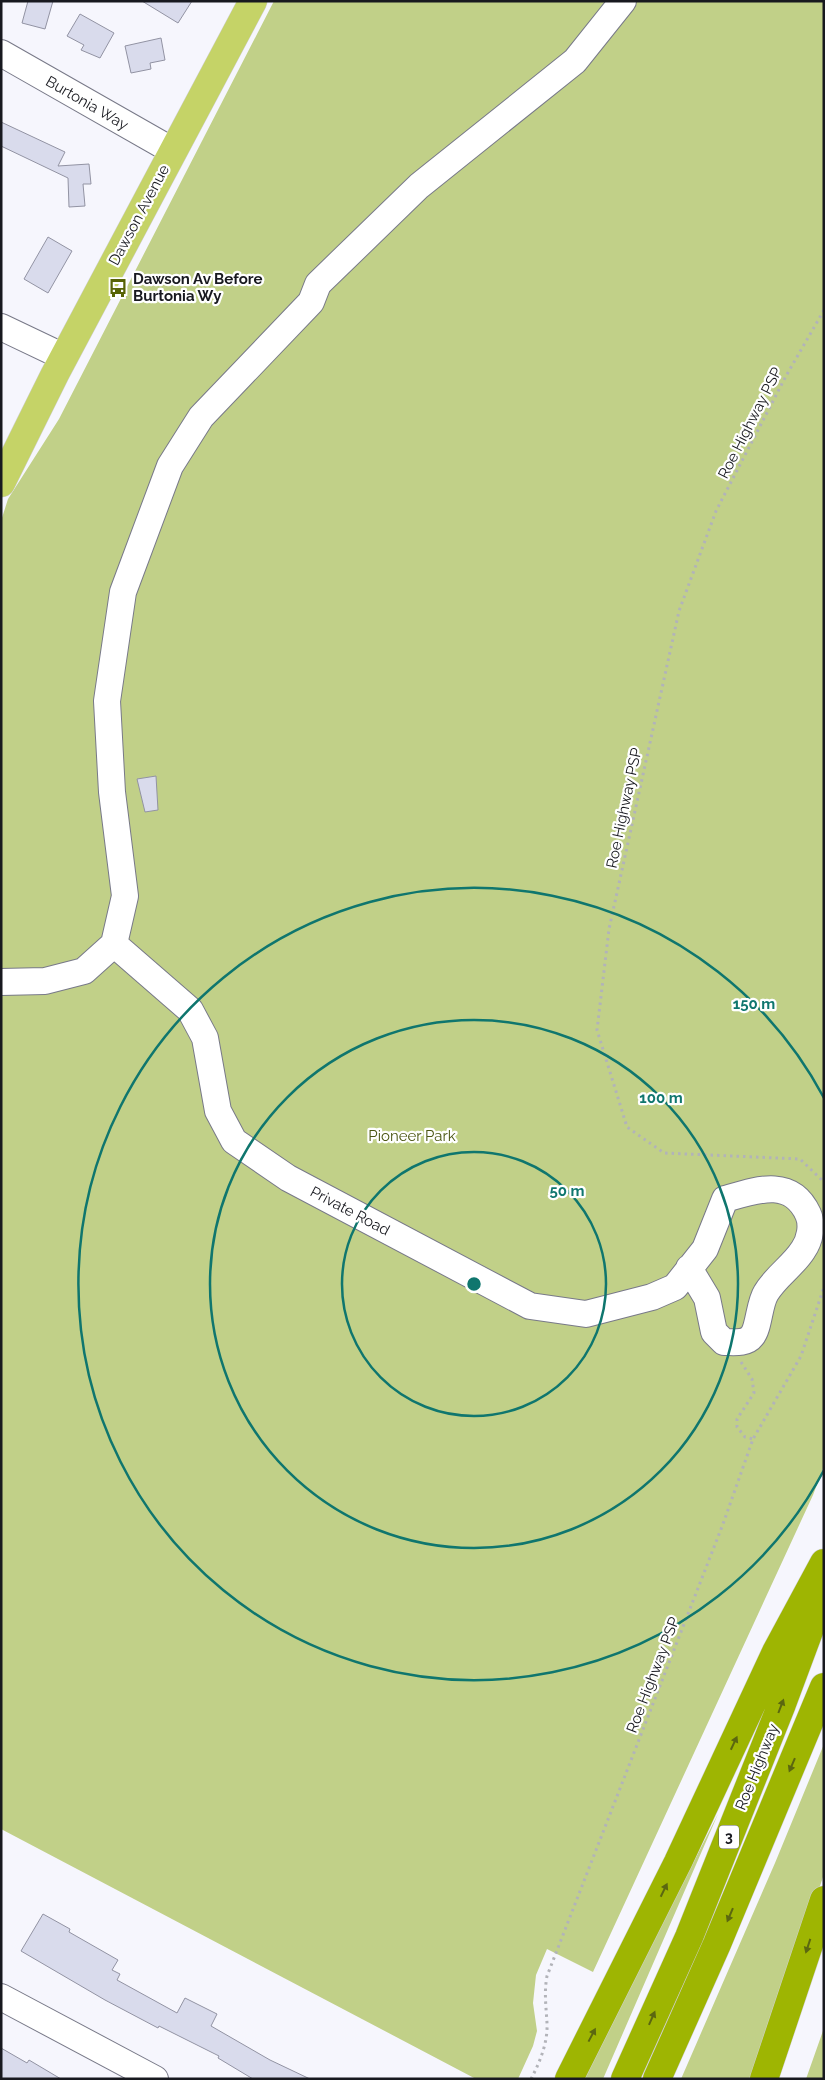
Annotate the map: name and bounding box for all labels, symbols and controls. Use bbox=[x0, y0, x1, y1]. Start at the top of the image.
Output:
street label: Burtonia Way bbox=[42, 72, 132, 134]
street label: Dawson Avenue bbox=[105, 161, 173, 268]
place label: Dawson Av Before Burtonia Wy bbox=[133, 270, 262, 305]
bus stop icon: Dawson Av Before Burtonia Wy bbox=[107, 277, 129, 299]
street label: Roe Highway PSP bbox=[714, 364, 786, 482]
street label: Roe Highway PSP bbox=[602, 746, 646, 870]
text: 150 m bbox=[733, 995, 775, 1013]
text: 100 m bbox=[639, 1089, 683, 1107]
park label: Pioneer Park bbox=[368, 1127, 456, 1145]
text: 50 m bbox=[549, 1182, 585, 1200]
street label: Private Road bbox=[307, 1183, 393, 1239]
centre of rings bbox=[465, 1275, 483, 1293]
street label: Roe Highway PSP bbox=[623, 1615, 683, 1735]
one-way arrow bbox=[777, 1698, 785, 1713]
street label: Roe Highway bbox=[732, 1721, 782, 1813]
one-way arrow bbox=[730, 1736, 738, 1750]
one-way arrow bbox=[788, 1758, 796, 1772]
road number: 3 bbox=[719, 1825, 739, 1848]
one-way arrow bbox=[660, 1883, 668, 1897]
one-way arrow bbox=[725, 1907, 733, 1922]
one-way arrow bbox=[804, 1939, 812, 1954]
one-way arrow bbox=[649, 2011, 657, 2025]
one-way arrow bbox=[588, 2028, 596, 2043]

